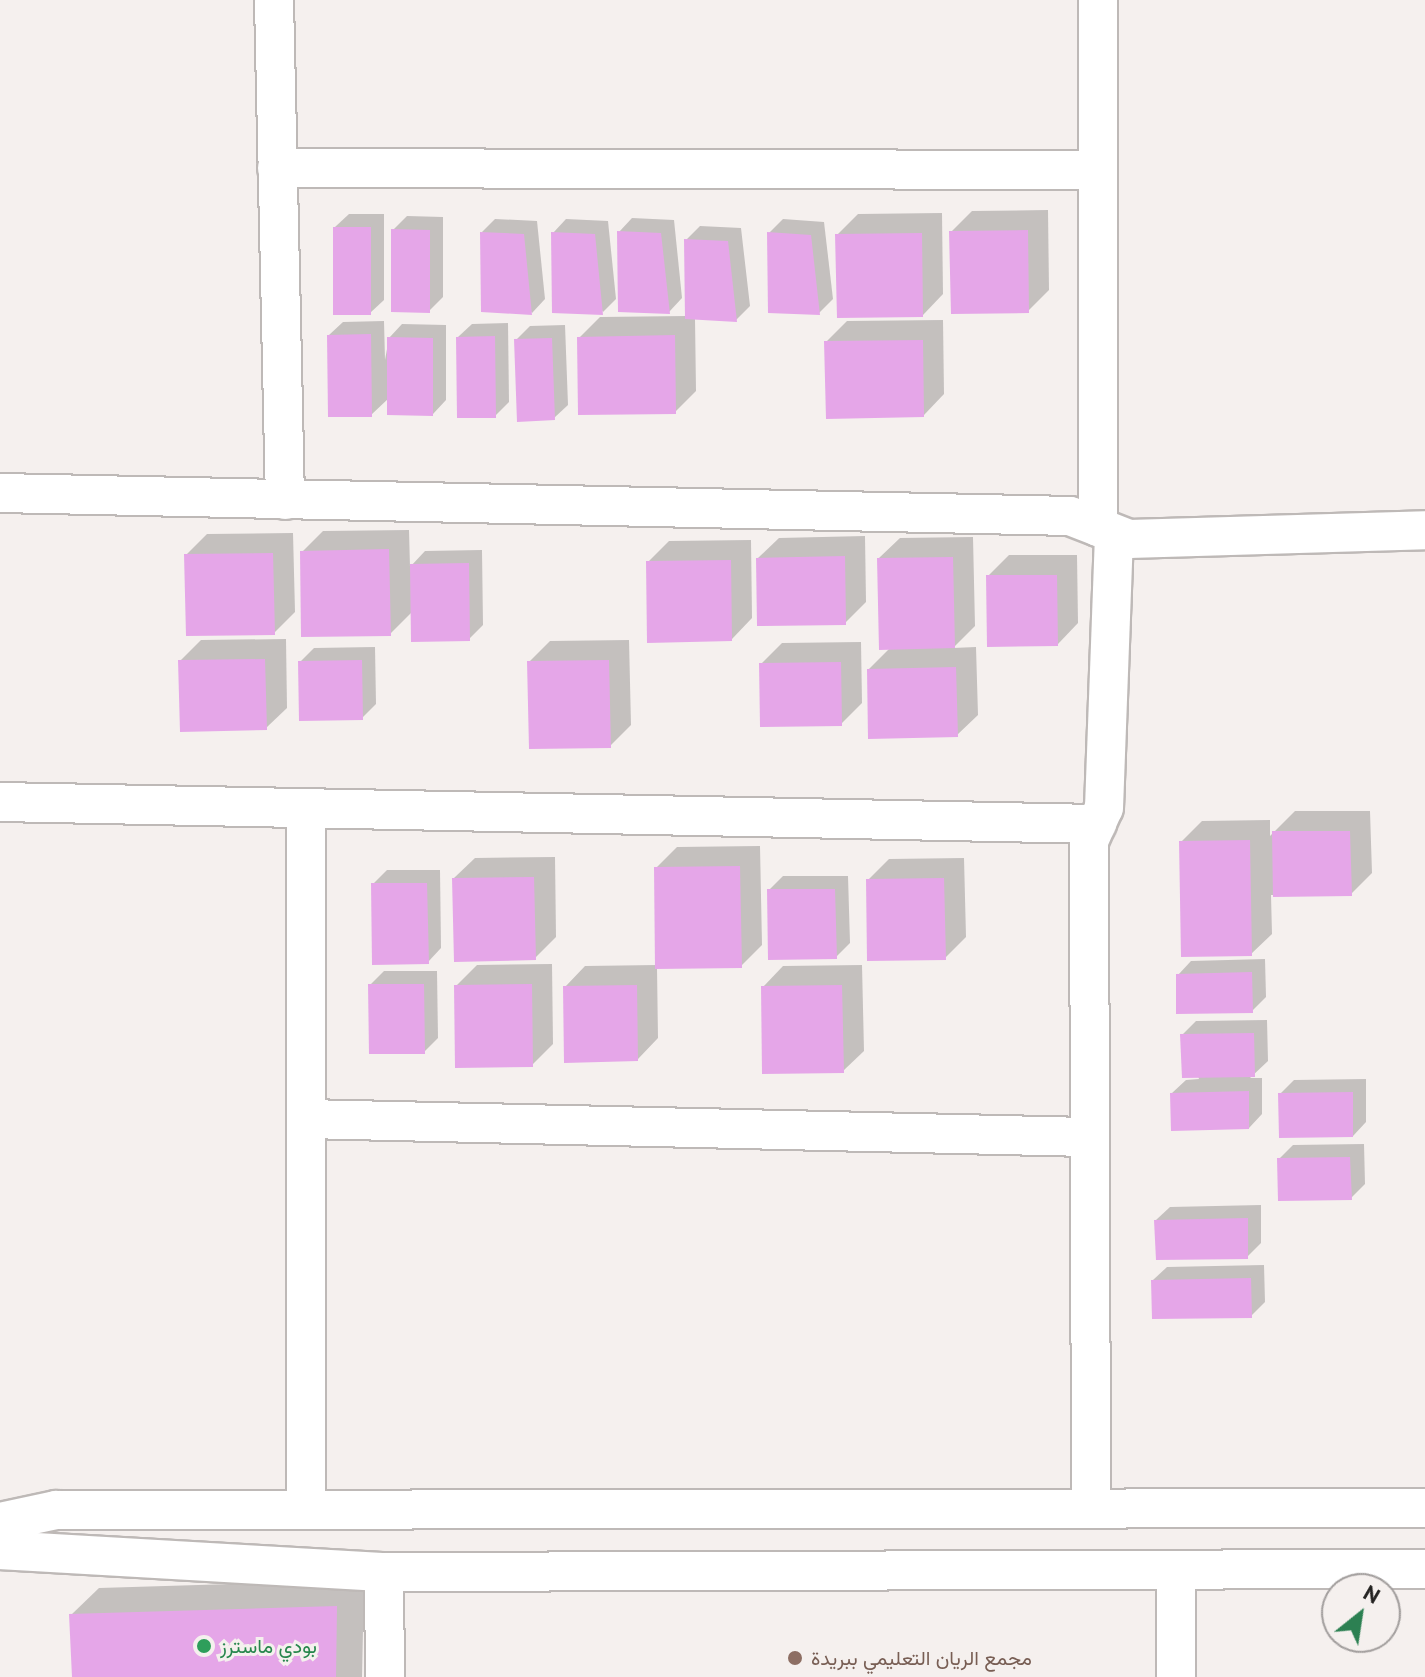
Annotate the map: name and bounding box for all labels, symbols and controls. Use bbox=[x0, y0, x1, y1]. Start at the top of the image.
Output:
north arrow bbox=[1321, 1573, 1401, 1653]
text: N bbox=[1359, 1578, 1385, 1610]
place label: بودي ماسترز bbox=[220, 1634, 317, 1658]
marker: بودي ماسترز bbox=[195, 1637, 213, 1655]
place label: مجمع الريان التعليمي ببريدة bbox=[811, 1646, 1032, 1670]
marker: مجمع الريان التعليمي ببريدة bbox=[786, 1649, 804, 1667]

